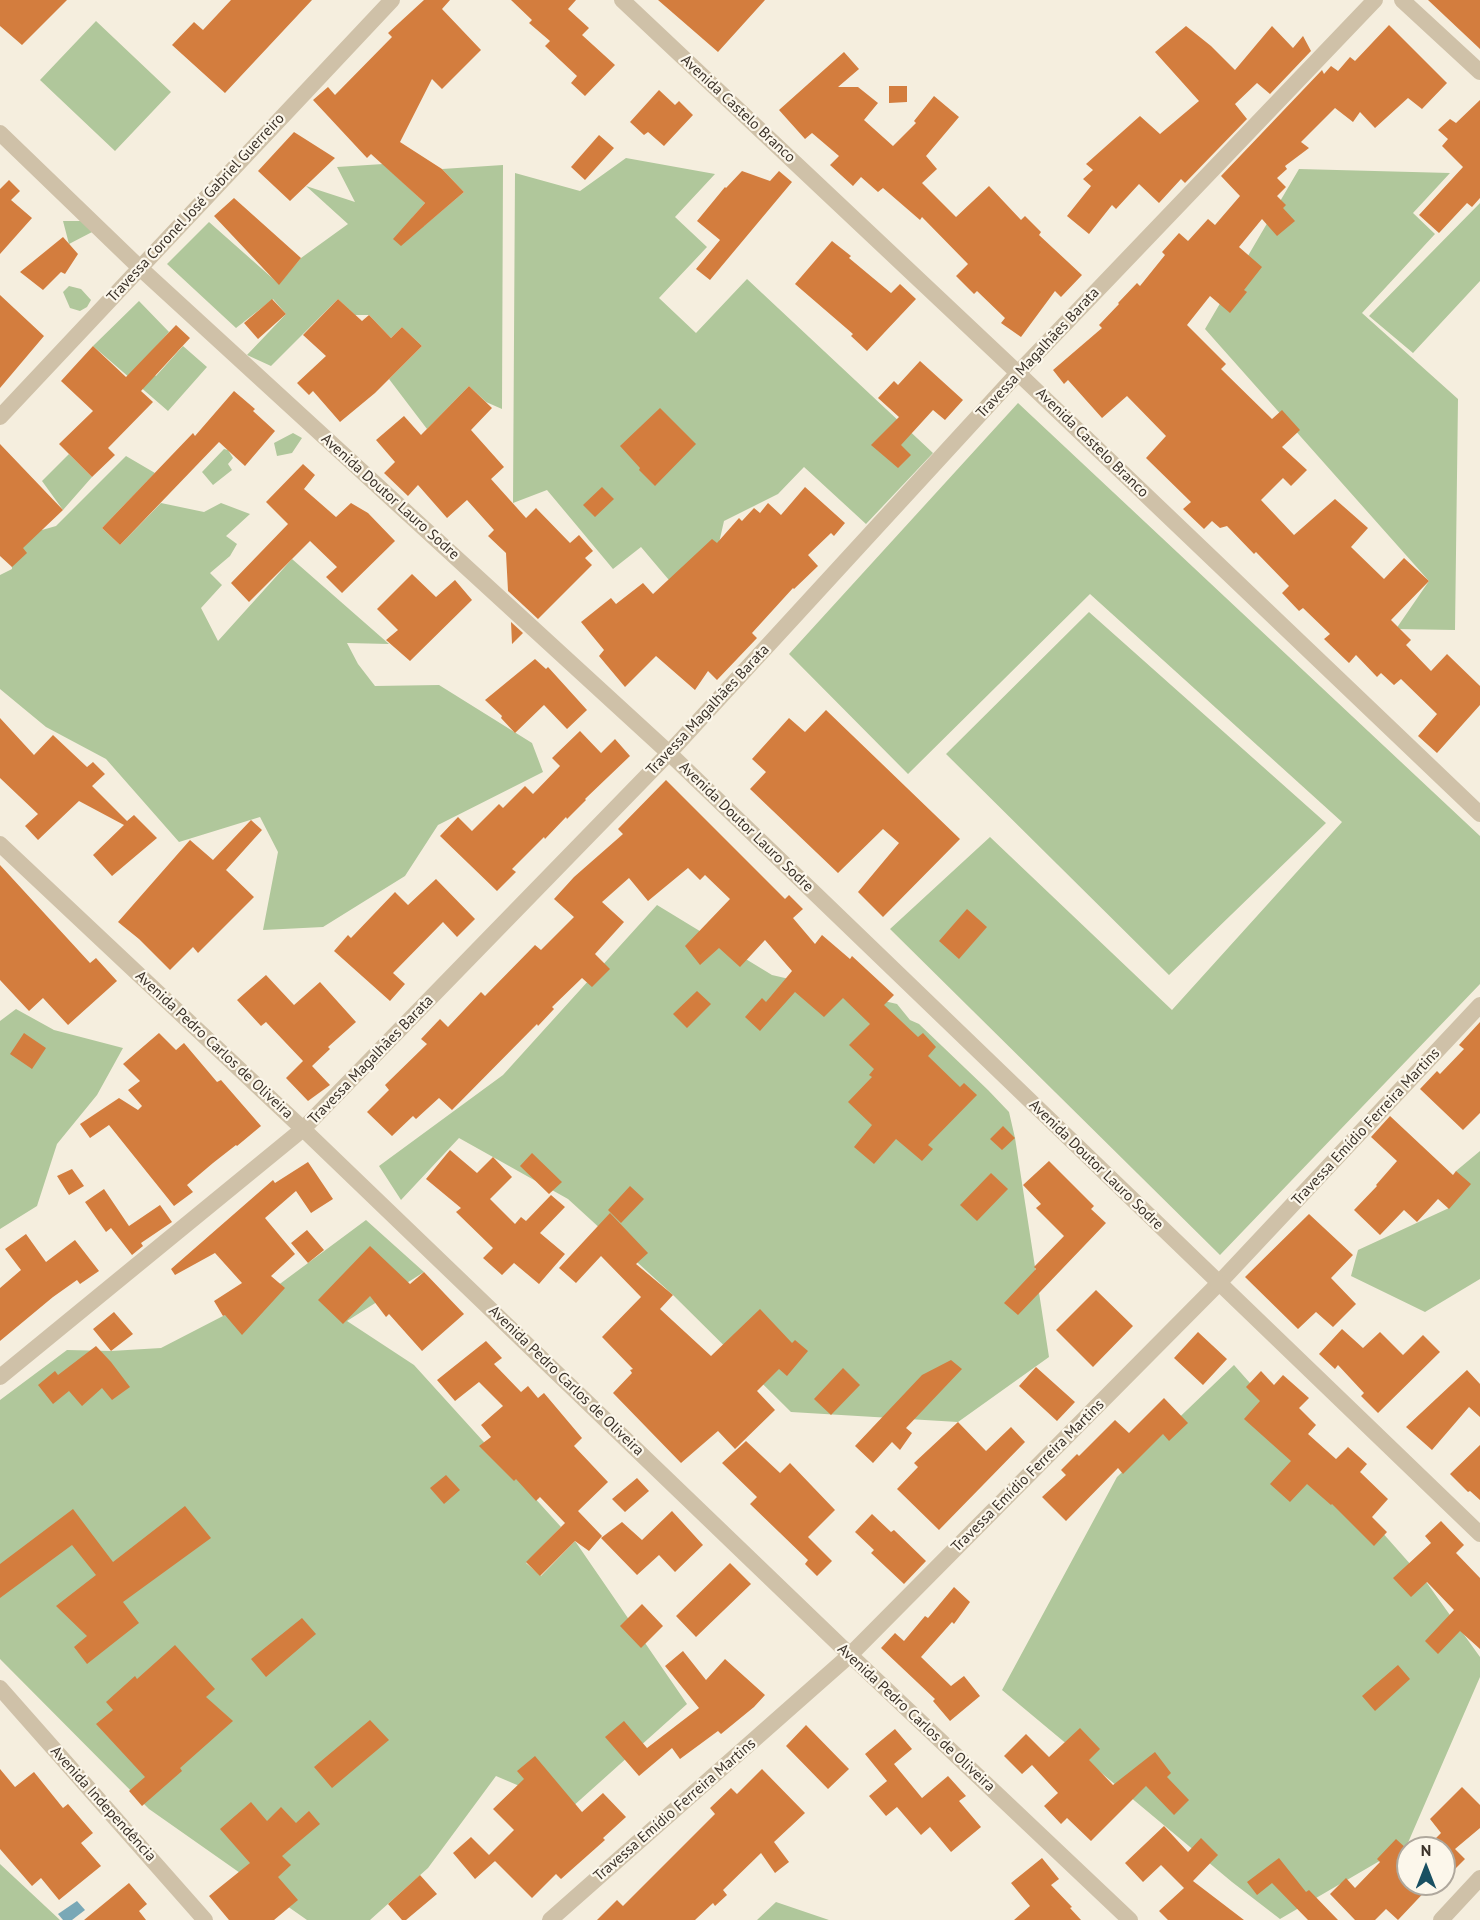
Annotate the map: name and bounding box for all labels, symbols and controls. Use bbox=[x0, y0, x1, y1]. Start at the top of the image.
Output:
street label: Avenida Castelo Branco bbox=[677, 51, 799, 167]
street label: Travessa Coronel José Gabriel Guerreiro bbox=[104, 110, 288, 306]
street label: Travessa Magalhães Barata bbox=[973, 284, 1103, 422]
street label: Avenida Castelo Branco bbox=[1032, 385, 1152, 501]
street label: Avenida Doutor Lauro Sodre bbox=[317, 430, 463, 564]
street label: Travessa Magalhães Barata bbox=[643, 641, 773, 779]
street label: Avenida Doutor Lauro Sodre bbox=[675, 758, 817, 896]
street label: Avenida Pedro Carlos de Oliveira bbox=[132, 967, 296, 1123]
street label: Travessa Magalhães Barata bbox=[305, 992, 437, 1128]
street label: Travessa Emídio Ferreira Martins bbox=[1288, 1045, 1444, 1209]
street label: Avenida Doutor Lauro Sodre bbox=[1025, 1096, 1167, 1234]
street label: Avenida Pedro Carlos de Oliveira bbox=[485, 1302, 647, 1460]
street label: Travessa Emídio Ferreira Martins bbox=[948, 1396, 1108, 1556]
street label: Avenida Pedro Carlos de Oliveira bbox=[834, 1640, 998, 1796]
street label: Travessa Emídio Ferreira Martins bbox=[590, 1735, 760, 1885]
street label: Avenida Independência bbox=[46, 1743, 160, 1865]
north arrow bbox=[1396, 1836, 1456, 1896]
text: N bbox=[1421, 1840, 1431, 1860]

